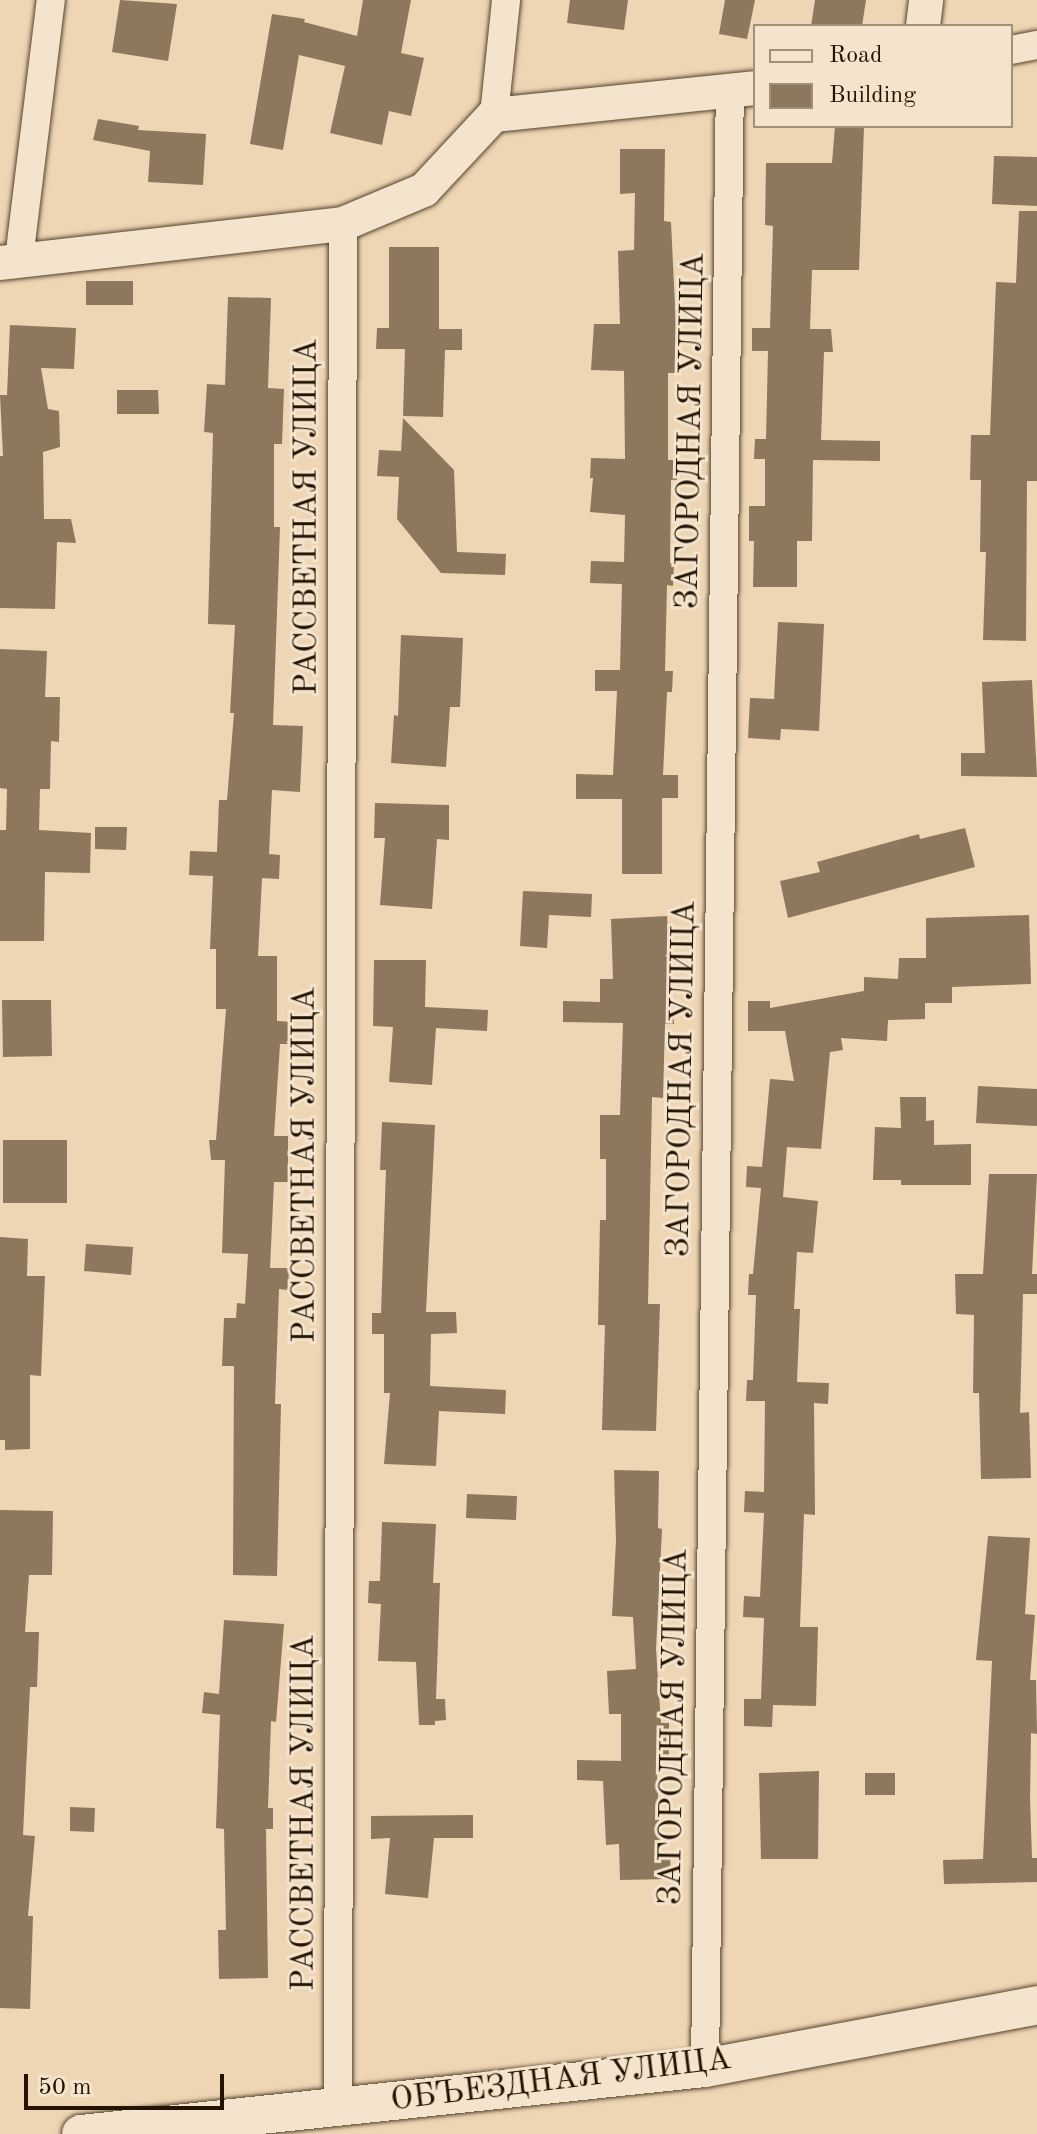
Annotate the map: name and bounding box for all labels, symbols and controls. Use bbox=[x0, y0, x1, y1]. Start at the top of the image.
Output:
legend bbox=[753, 24, 1013, 128]
text: Road bbox=[829, 44, 882, 68]
text: Building bbox=[829, 84, 916, 108]
street label: ЗАГОРОДНАЯ УЛИЦА bbox=[670, 252, 714, 610]
street label: РАССВЕТНАЯ УЛИЦА bbox=[289, 339, 327, 695]
street label: ЗАГОРОДНАЯ УЛИЦА bbox=[661, 900, 705, 1258]
street label: РАССВЕТНАЯ УЛИЦА bbox=[287, 987, 325, 1343]
street label: ЗАГОРОДНАЯ УЛИЦА bbox=[653, 1548, 697, 1906]
street label: РАССВЕТНАЯ УЛИЦА bbox=[286, 1635, 324, 1991]
street label: ОБЪЕЗДНАЯ УЛИЦА bbox=[389, 2041, 733, 2121]
scale bar bbox=[28, 2058, 228, 2108]
text: 50 m bbox=[38, 2076, 92, 2100]

